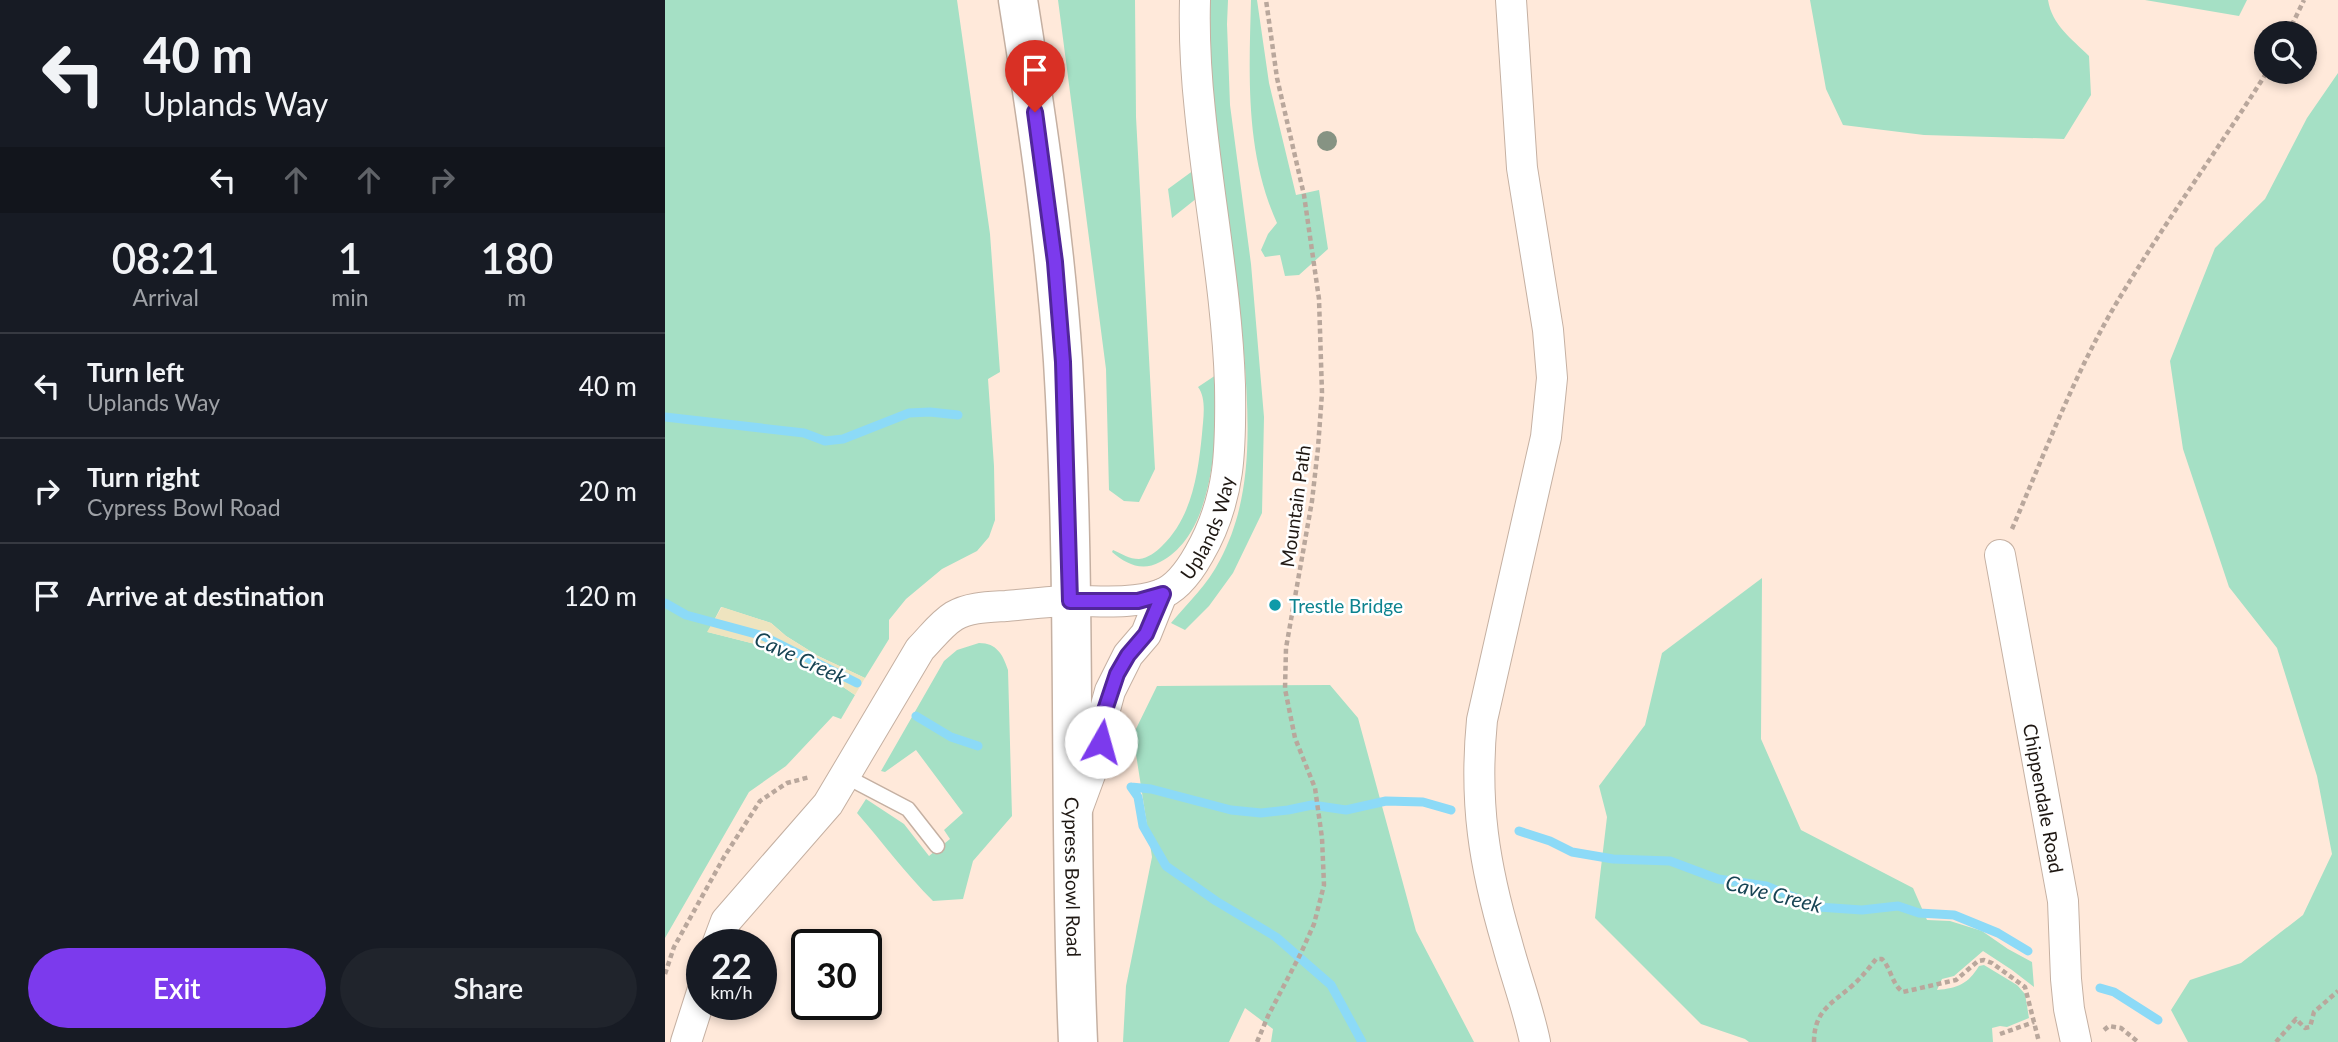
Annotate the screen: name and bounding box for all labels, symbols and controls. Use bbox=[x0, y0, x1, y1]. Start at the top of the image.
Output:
map controls bbox=[2254, 21, 2317, 84]
button: search bbox=[2254, 21, 2317, 84]
text: 40 m bbox=[143, 25, 253, 83]
icon: left bbox=[28, 28, 119, 119]
pin bbox=[1005, 40, 1065, 112]
icon: arrive bbox=[1016, 51, 1054, 89]
text: Uplands Way bbox=[143, 84, 328, 123]
icon: left bbox=[204, 161, 242, 199]
icon: ahead bbox=[277, 161, 315, 199]
icon: ahead bbox=[350, 161, 388, 199]
icon: right bbox=[423, 161, 461, 199]
text: 08:21 bbox=[112, 233, 220, 283]
text: 1 bbox=[338, 233, 362, 283]
text: 180 bbox=[480, 233, 553, 283]
text: Arrival bbox=[133, 283, 199, 311]
text: min bbox=[331, 283, 369, 311]
text: m bbox=[507, 283, 526, 311]
text: Turn left bbox=[87, 356, 184, 388]
icon: left bbox=[28, 367, 66, 405]
text: 40 m bbox=[579, 370, 637, 402]
text: Uplands Way bbox=[87, 388, 220, 416]
street label: Mountain Path bbox=[1275, 443, 1315, 569]
text: Turn right bbox=[87, 461, 200, 493]
icon: right bbox=[28, 472, 66, 510]
street label: Uplands Way bbox=[1175, 474, 1238, 584]
text: 20 m bbox=[579, 475, 637, 507]
text: Cypress Bowl Road bbox=[87, 493, 281, 521]
icon: arrive bbox=[28, 577, 66, 615]
text: Arrive at destination bbox=[87, 580, 324, 612]
text: 120 m bbox=[564, 580, 637, 612]
place label: Trestle Bridge bbox=[1289, 594, 1403, 617]
marker: Trestle Bridge bbox=[1267, 597, 1283, 613]
water label: Cave Creek bbox=[751, 625, 852, 690]
position arrow bbox=[1064, 705, 1138, 779]
street label: Chippendale Road bbox=[2019, 721, 2069, 875]
street label: Cypress Bowl Road bbox=[1061, 797, 1087, 957]
water label: Cave Creek bbox=[1723, 869, 1826, 917]
speed limit sign: 30 bbox=[791, 929, 882, 1020]
text: 22 bbox=[711, 944, 752, 986]
button: Exit bbox=[28, 948, 326, 1028]
button: Share bbox=[340, 948, 637, 1028]
text: km/h bbox=[710, 981, 753, 1003]

